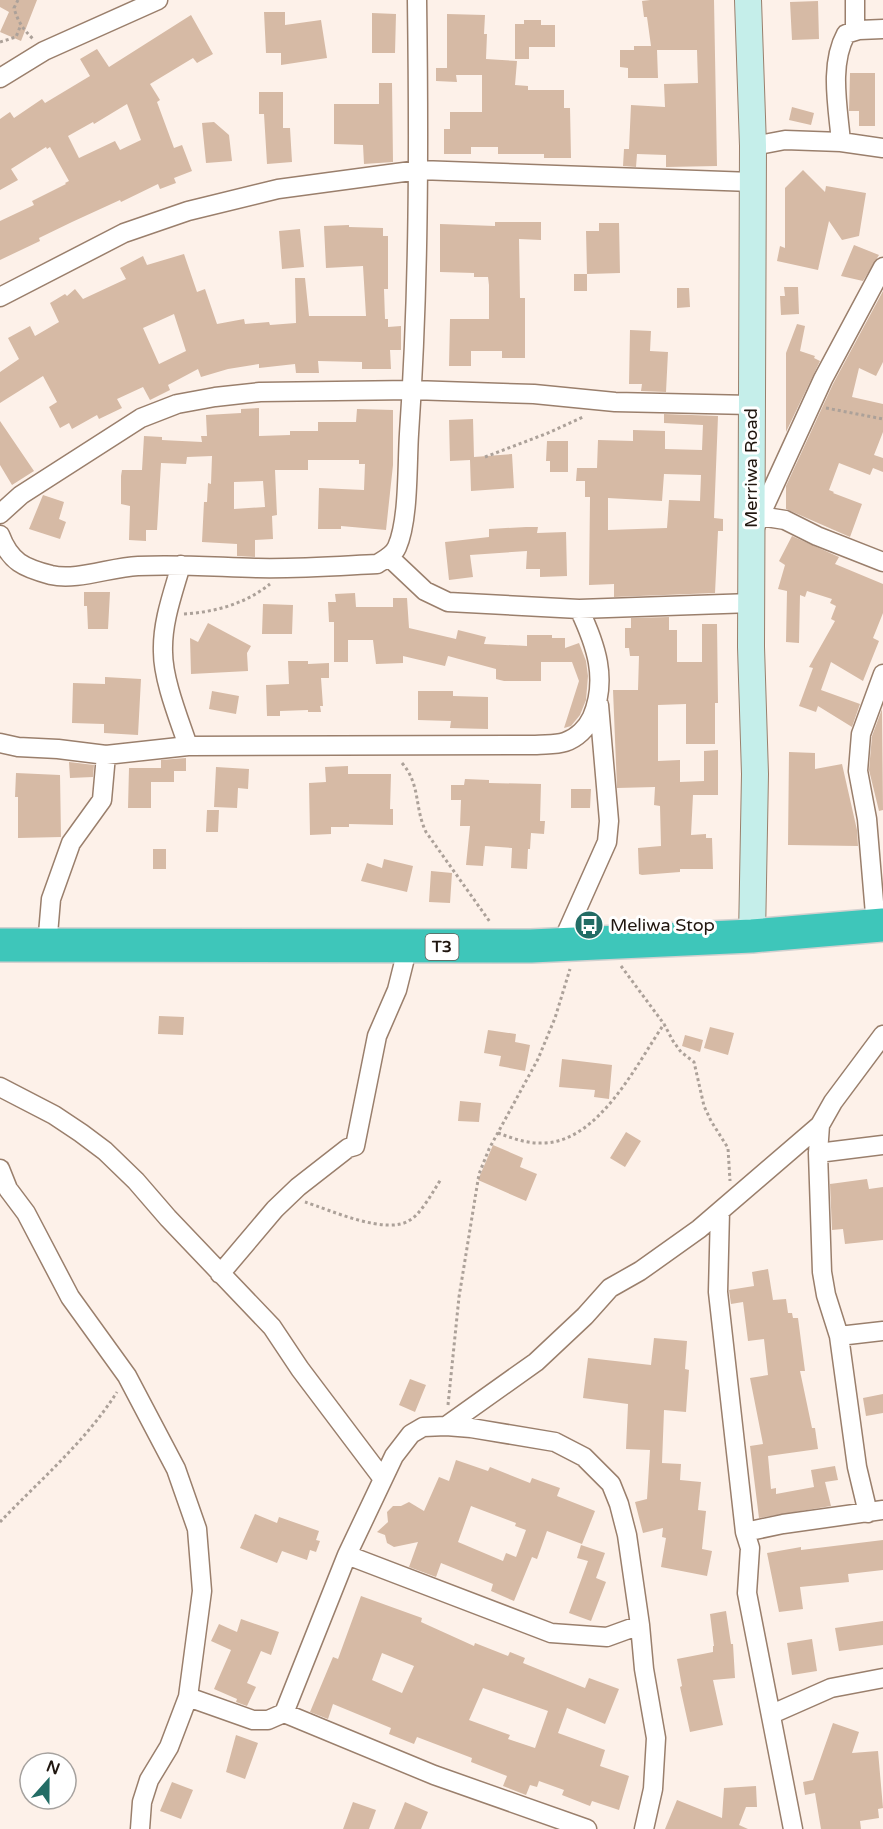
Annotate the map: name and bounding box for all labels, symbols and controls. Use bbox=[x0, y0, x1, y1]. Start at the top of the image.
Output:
street label: Merriwa Road bbox=[740, 408, 762, 528]
bus stop icon: Meliwa Stop bbox=[573, 909, 605, 941]
place label: Meliwa Stop bbox=[610, 914, 715, 936]
road number: T3 bbox=[426, 934, 458, 960]
north arrow bbox=[18, 1751, 78, 1811]
text: N bbox=[43, 1756, 63, 1780]

